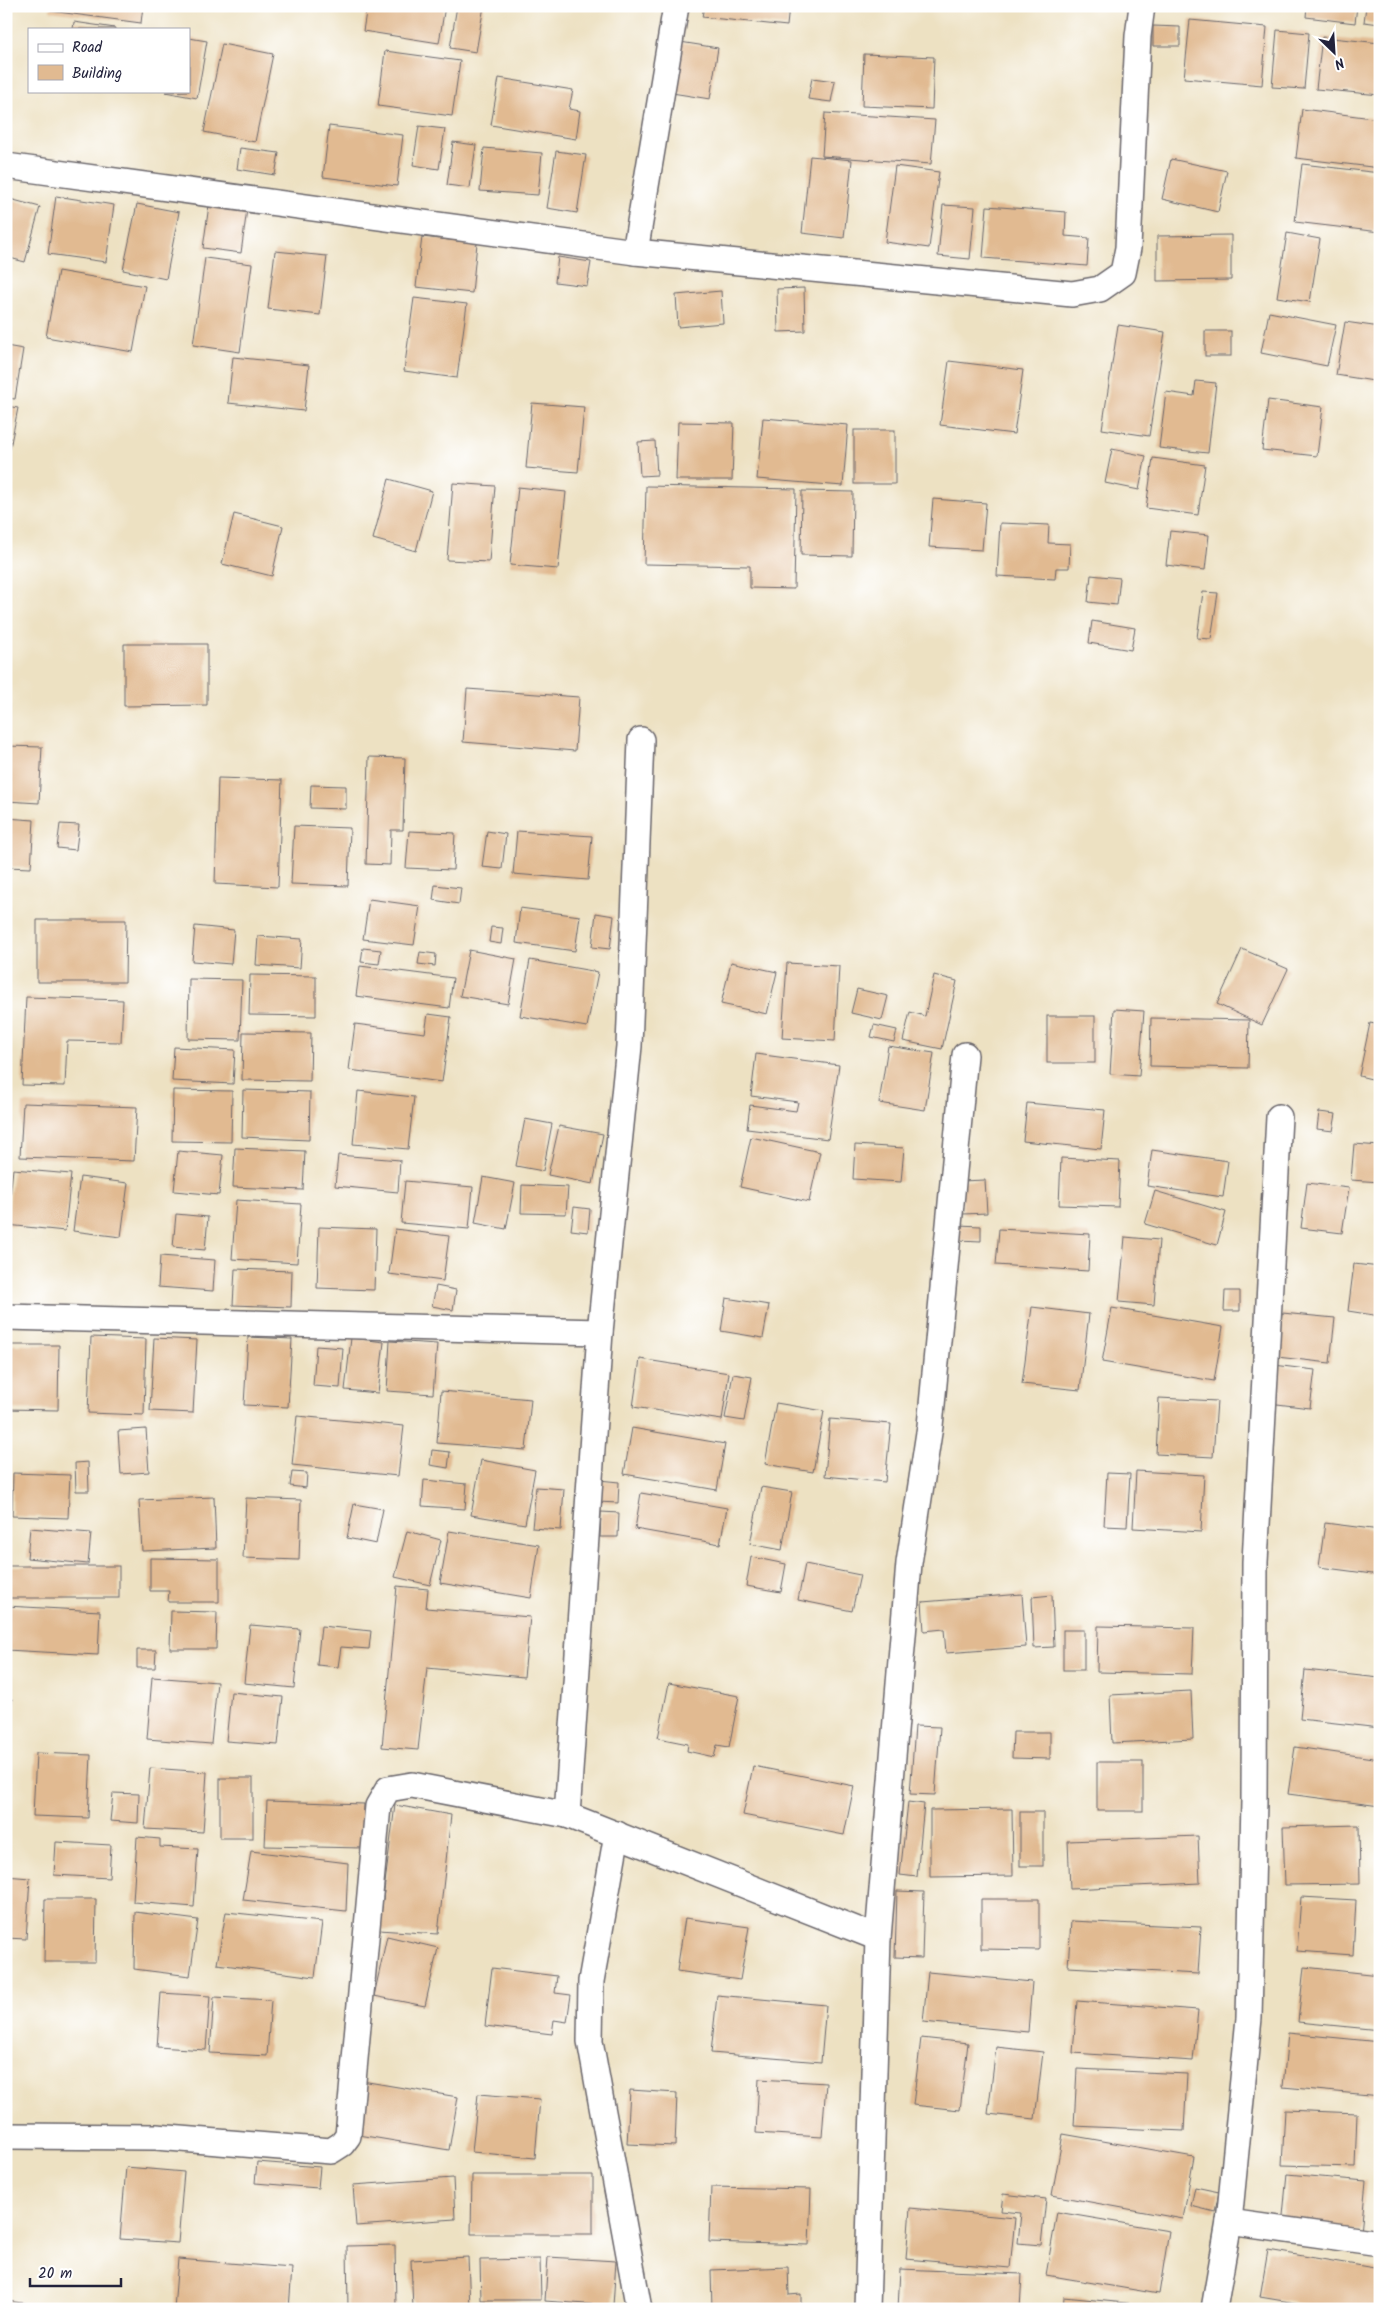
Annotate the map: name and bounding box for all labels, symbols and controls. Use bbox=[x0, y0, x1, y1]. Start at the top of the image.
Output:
legend bbox=[28, 28, 190, 92]
north arrow bbox=[1308, 28, 1358, 78]
text: Road bbox=[72, 36, 103, 60]
text: N bbox=[1330, 51, 1348, 75]
text: Building bbox=[72, 62, 122, 86]
scale bar bbox=[30, 2255, 121, 2287]
text: 20 m bbox=[38, 2262, 72, 2286]

